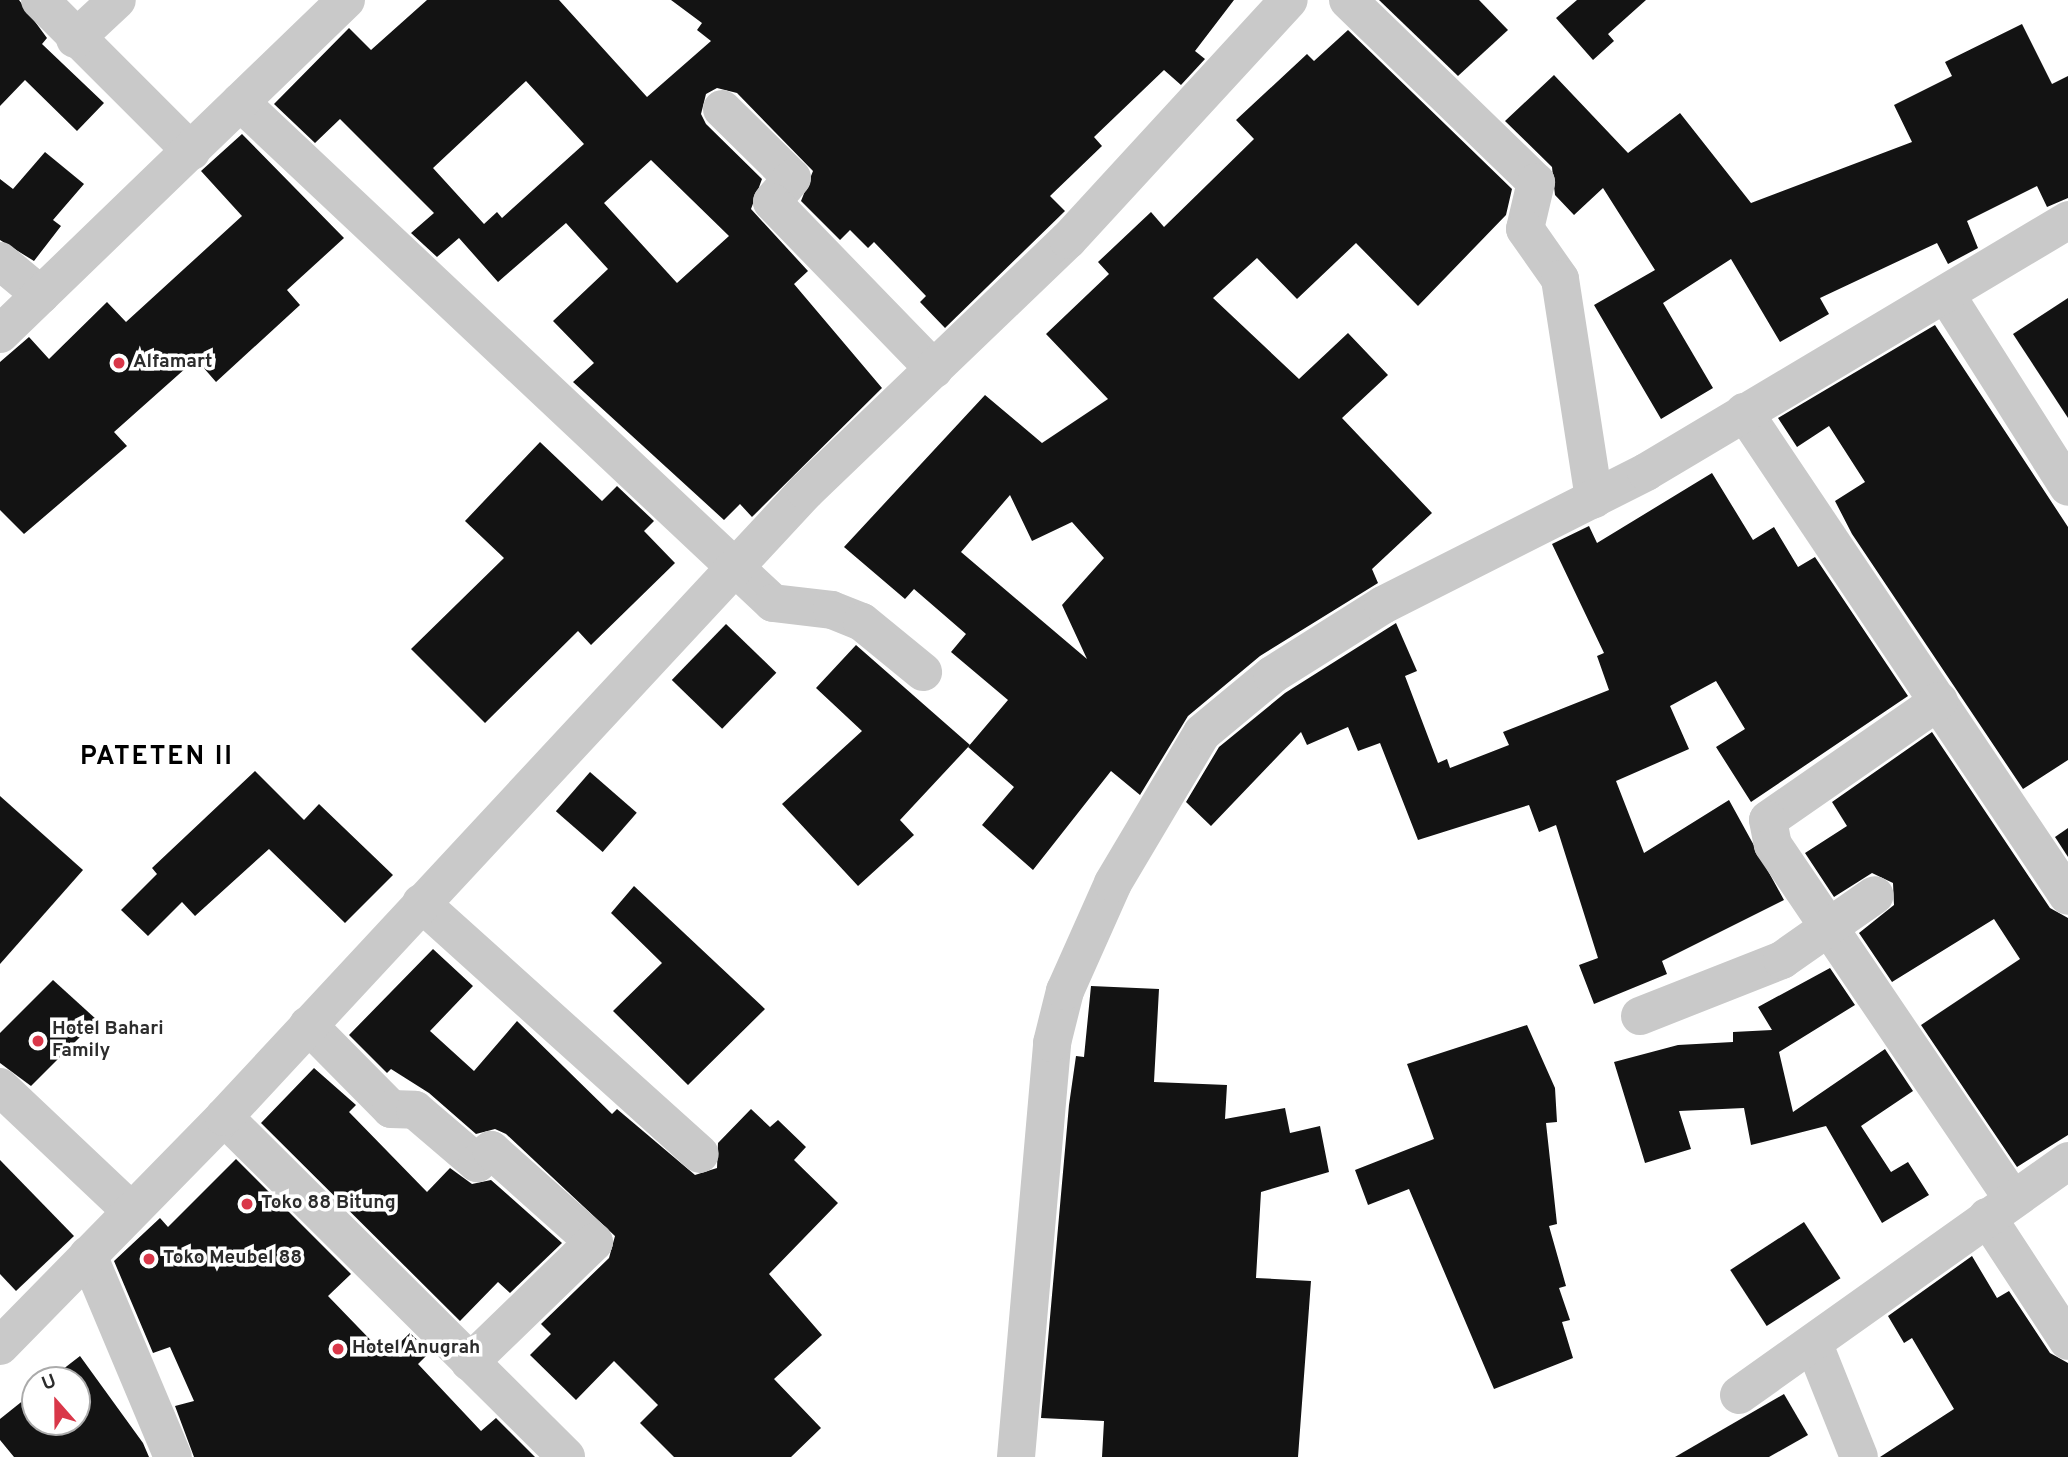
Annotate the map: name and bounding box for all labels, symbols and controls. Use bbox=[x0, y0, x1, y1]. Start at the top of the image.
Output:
place label: Alfamart bbox=[133, 352, 212, 374]
marker: Alfamart bbox=[111, 355, 127, 371]
district label: PATETEN II bbox=[81, 742, 233, 774]
place label: Hotel Bahari Family bbox=[52, 1019, 164, 1063]
marker: Hotel Bahari Family bbox=[30, 1033, 46, 1049]
place label: Toko 88 Bitung bbox=[261, 1193, 396, 1215]
marker: Toko 88 Bitung bbox=[239, 1196, 255, 1212]
place label: Toko Meubel 88 bbox=[163, 1248, 302, 1270]
marker: Toko Meubel 88 bbox=[141, 1251, 157, 1267]
place label: Hotel Anugrah bbox=[352, 1338, 481, 1360]
marker: Hotel Anugrah bbox=[330, 1341, 346, 1357]
north arrow bbox=[21, 1366, 91, 1436]
text: U bbox=[39, 1370, 60, 1397]

